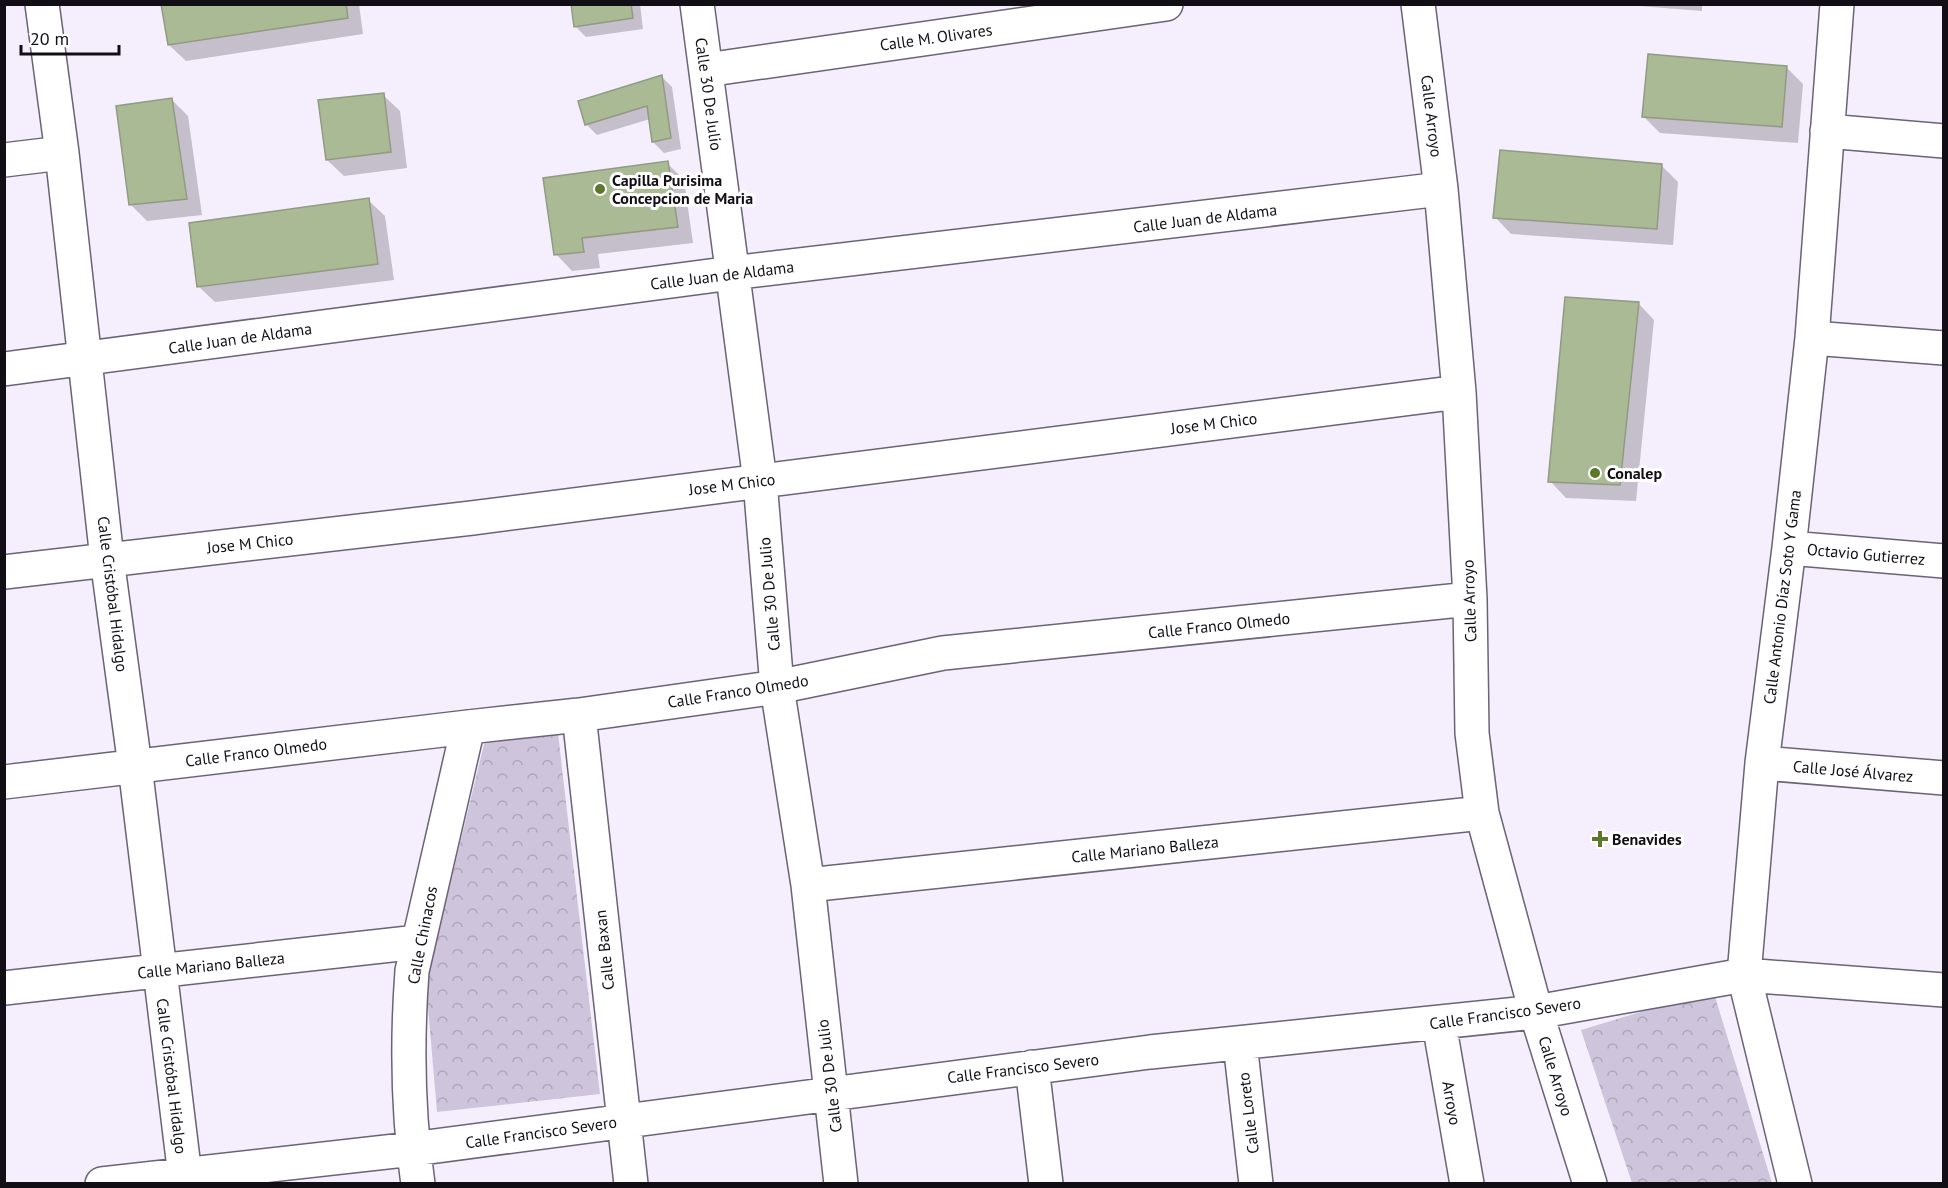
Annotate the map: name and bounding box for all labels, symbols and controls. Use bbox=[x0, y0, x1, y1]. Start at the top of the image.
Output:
scale bar bbox=[21, 18, 118, 56]
street label: Calle M. Olivares bbox=[878, 19, 994, 55]
text: 20 m bbox=[30, 27, 69, 50]
street label: Calle 30 De Julio bbox=[691, 36, 727, 152]
street label: Calle Arroyo bbox=[1417, 74, 1447, 158]
place label: Capilla Purisima Concepcion de Maria bbox=[612, 170, 753, 208]
marker: Capilla Purisima Concepcion de Maria bbox=[593, 182, 607, 196]
street label: Calle Juan de Aldama bbox=[1132, 199, 1278, 237]
street label: Calle Juan de Aldama bbox=[649, 256, 795, 294]
street label: Calle Juan de Aldama bbox=[167, 318, 313, 358]
street label: Jose M Chico bbox=[1169, 408, 1258, 438]
place label: Conalep bbox=[1607, 463, 1662, 483]
marker: Conalep bbox=[1588, 466, 1602, 480]
street label: Jose M Chico bbox=[687, 469, 776, 499]
street label: Calle Antonio Díaz Soto Y Gama bbox=[1759, 489, 1805, 705]
street label: Calle Cristóbal Hidalgo bbox=[94, 515, 132, 673]
street label: Jose M Chico bbox=[205, 529, 294, 558]
street label: Calle 30 De Julio bbox=[754, 536, 784, 652]
street label: Octavio Gutierrez bbox=[1806, 539, 1926, 569]
street label: Calle Arroyo bbox=[1458, 559, 1480, 643]
street label: Calle Franco Olmedo bbox=[1147, 608, 1291, 642]
street label: Calle Franco Olmedo bbox=[666, 670, 810, 712]
street label: Calle Franco Olmedo bbox=[184, 733, 328, 771]
street label: Calle José Álvarez bbox=[1792, 756, 1914, 786]
place label: Benavides bbox=[1612, 829, 1682, 849]
street label: Calle Mariano Balleza bbox=[1070, 831, 1220, 867]
marker: Benavides bbox=[1593, 832, 1607, 846]
street label: Calle Chinacos bbox=[403, 884, 441, 986]
street label: Calle Baxan bbox=[590, 909, 618, 991]
street label: Calle Mariano Balleza bbox=[136, 947, 286, 983]
street label: Calle Francisco Severo bbox=[1428, 992, 1582, 1034]
street label: Calle Cristóbal Hidalgo bbox=[153, 997, 191, 1155]
street label: Calle 30 De Julio bbox=[812, 1018, 846, 1134]
street label: Calle Arroyo bbox=[1534, 1034, 1578, 1118]
street label: Calle Francisco Severo bbox=[946, 1049, 1100, 1087]
street label: Calle Loreto bbox=[1233, 1071, 1263, 1155]
street label: Arroyo bbox=[1438, 1079, 1466, 1127]
street label: Calle Francisco Severo bbox=[464, 1111, 618, 1153]

